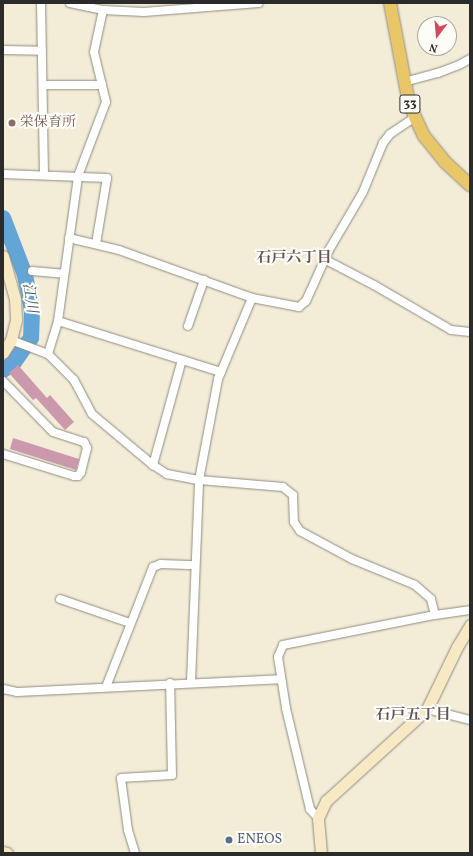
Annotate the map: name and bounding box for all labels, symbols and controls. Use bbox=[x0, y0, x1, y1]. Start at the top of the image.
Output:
north arrow bbox=[417, 16, 457, 56]
text: N bbox=[428, 39, 440, 55]
road number: 33 bbox=[399, 93, 421, 115]
place label: 栄保育所 bbox=[20, 115, 76, 131]
marker: 栄保育所 bbox=[7, 118, 17, 128]
district label: 石戸六丁目 bbox=[257, 250, 331, 268]
water label: 江川 bbox=[18, 282, 40, 314]
district label: 石戸五丁目 bbox=[376, 707, 450, 725]
place label: ENEOS bbox=[237, 832, 282, 848]
marker: ENEOS bbox=[224, 835, 234, 845]

